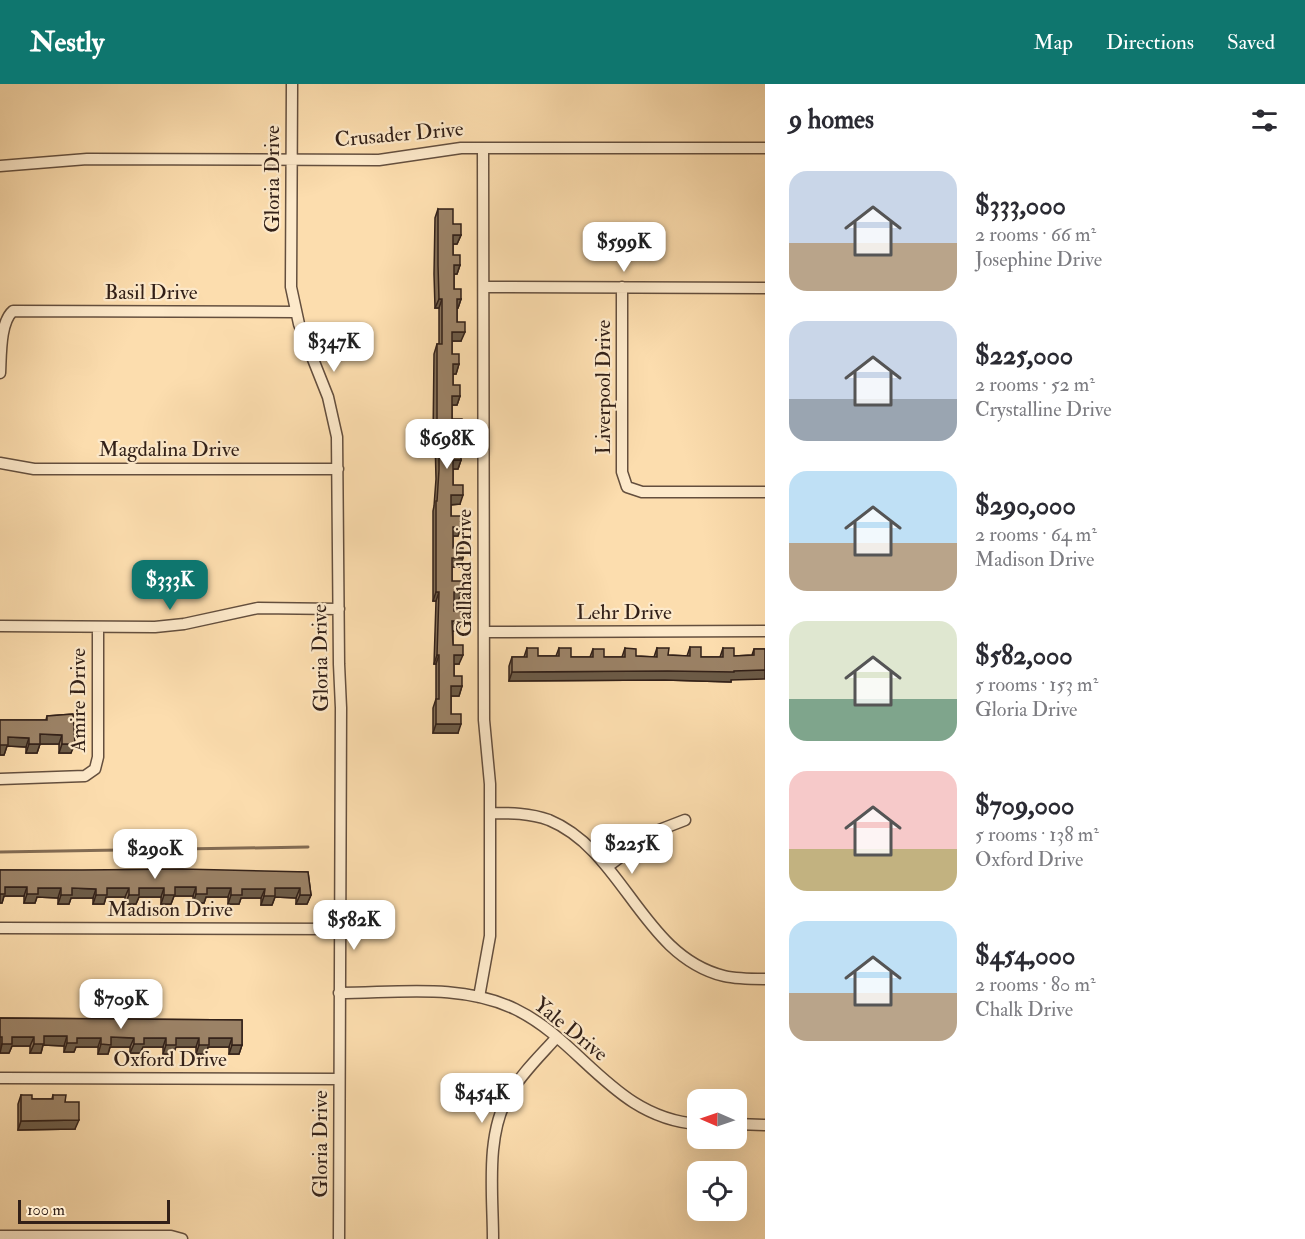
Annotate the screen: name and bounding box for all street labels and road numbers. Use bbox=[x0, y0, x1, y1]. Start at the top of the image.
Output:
street label: Crusader Drive bbox=[334, 115, 465, 154]
street label: Gloria Drive bbox=[259, 125, 286, 233]
street label: Basil Drive bbox=[104, 279, 198, 306]
street label: Liverpool Drive bbox=[590, 319, 617, 454]
street label: Magdalina Drive bbox=[98, 436, 240, 463]
street label: Gallahad Drive bbox=[451, 509, 478, 637]
street label: Lehr Drive bbox=[576, 599, 672, 626]
street label: Gloria Drive bbox=[306, 604, 335, 712]
street label: Amire Drive bbox=[65, 648, 92, 753]
street label: Madison Drive bbox=[107, 896, 233, 923]
street label: Yale Drive bbox=[528, 991, 613, 1068]
street label: Oxford Drive bbox=[113, 1046, 227, 1073]
street label: Gloria Drive bbox=[307, 1090, 334, 1198]

